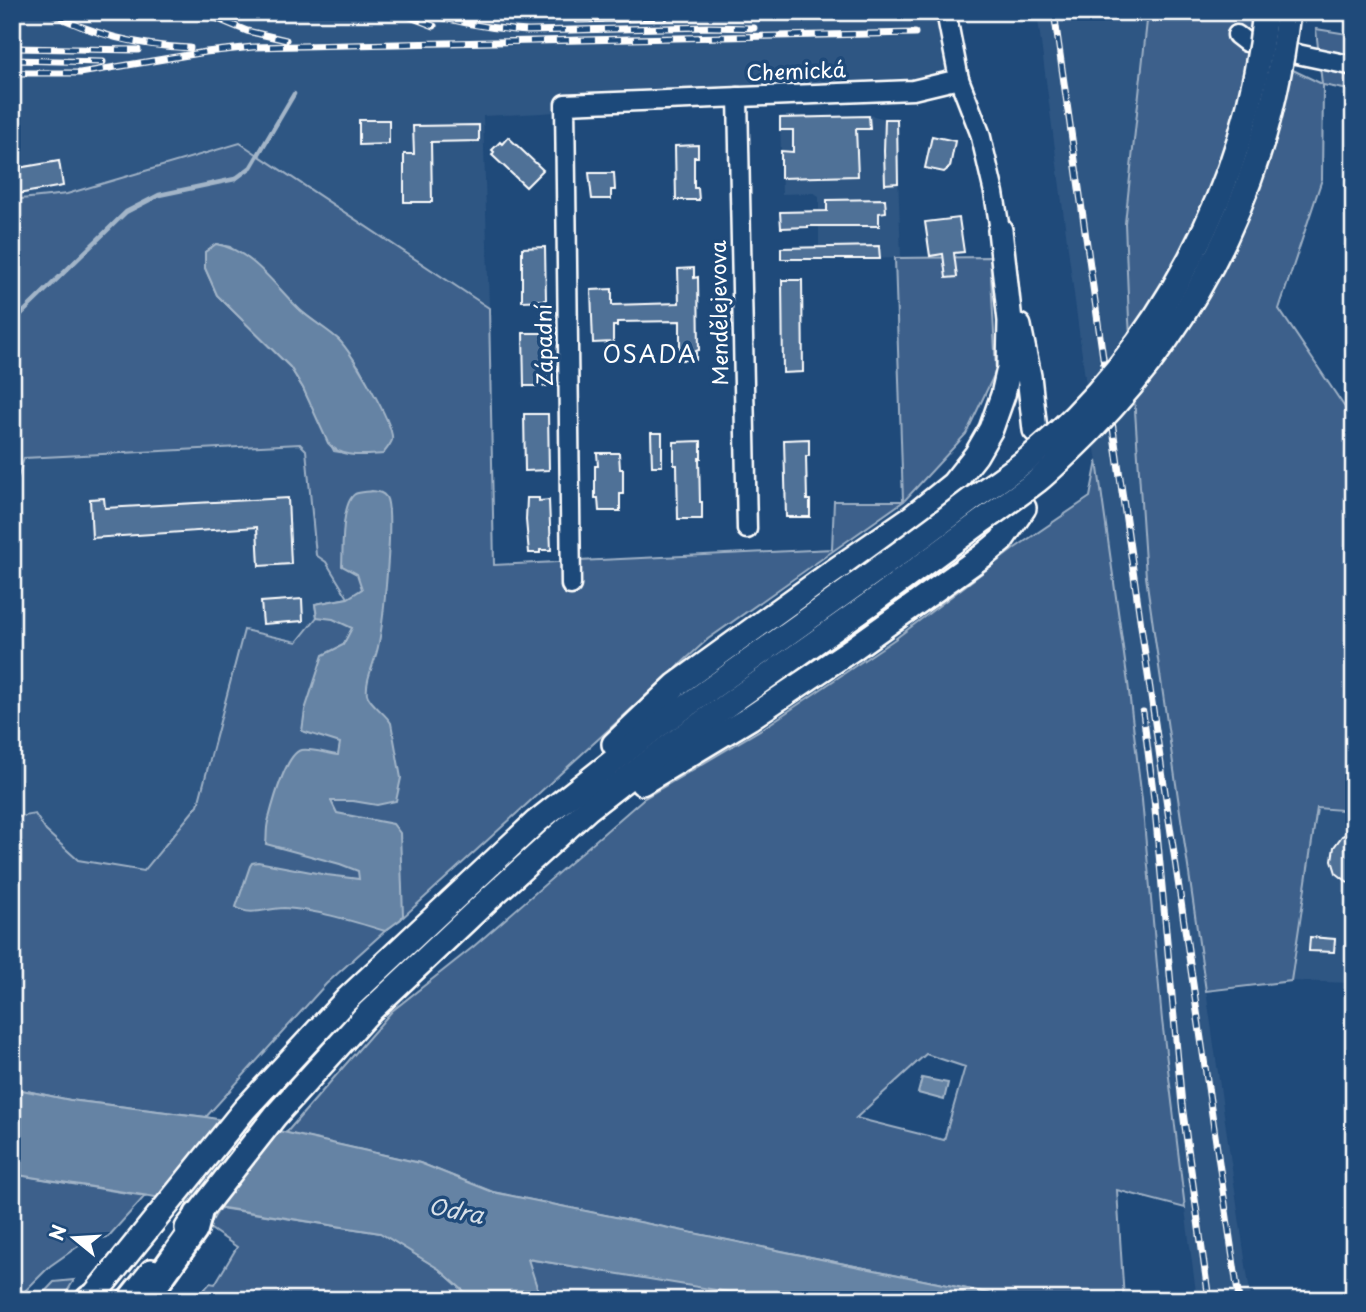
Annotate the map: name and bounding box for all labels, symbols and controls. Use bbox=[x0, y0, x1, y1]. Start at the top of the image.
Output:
street label: Chemická bbox=[746, 52, 846, 88]
street label: Mendělejevova bbox=[701, 240, 735, 386]
street label: Západní bbox=[526, 304, 560, 386]
district label: OSADA bbox=[602, 336, 698, 371]
water label: Odra bbox=[426, 1187, 487, 1232]
north arrow bbox=[38, 1204, 108, 1274]
text: N bbox=[41, 1221, 73, 1244]

